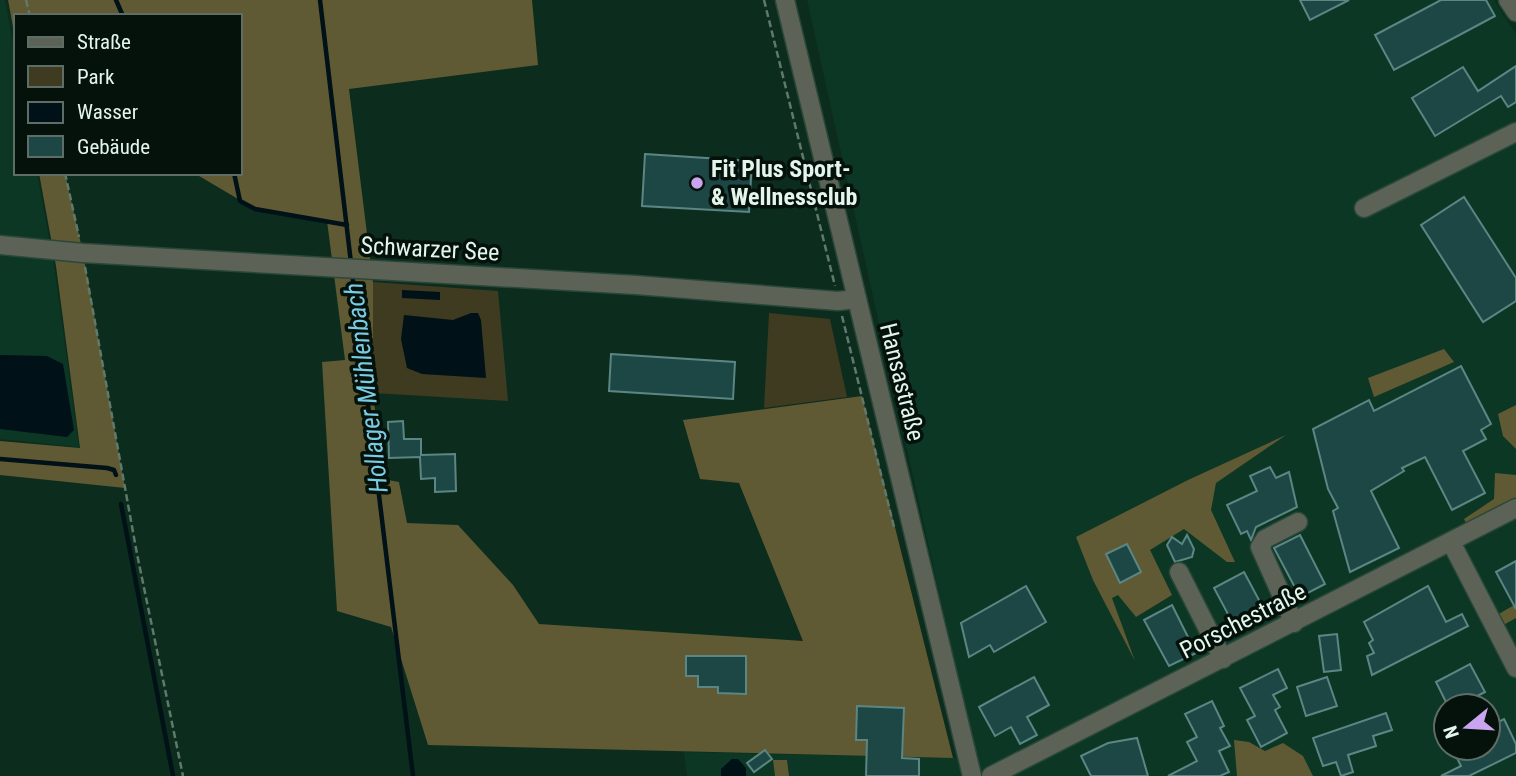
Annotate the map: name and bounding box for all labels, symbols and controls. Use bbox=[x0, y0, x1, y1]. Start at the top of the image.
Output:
legend bbox=[14, 14, 242, 175]
text: Straße bbox=[77, 30, 131, 54]
text: Park bbox=[77, 65, 115, 89]
text: Wasser bbox=[77, 100, 138, 124]
text: Gebäude bbox=[77, 135, 150, 159]
place label: Fit Plus Sport- & Wellnessclub bbox=[711, 155, 858, 211]
marker: Fit Plus Sport- & Wellnessclub bbox=[689, 175, 705, 191]
street label: Schwarzer See bbox=[360, 231, 500, 267]
water label: Hollager Mühlenbach bbox=[338, 281, 394, 495]
street label: Hansastraße bbox=[874, 320, 930, 444]
street label: Porschestraße bbox=[1175, 577, 1311, 665]
north arrow bbox=[1432, 692, 1502, 762]
text: N bbox=[1439, 723, 1464, 741]

